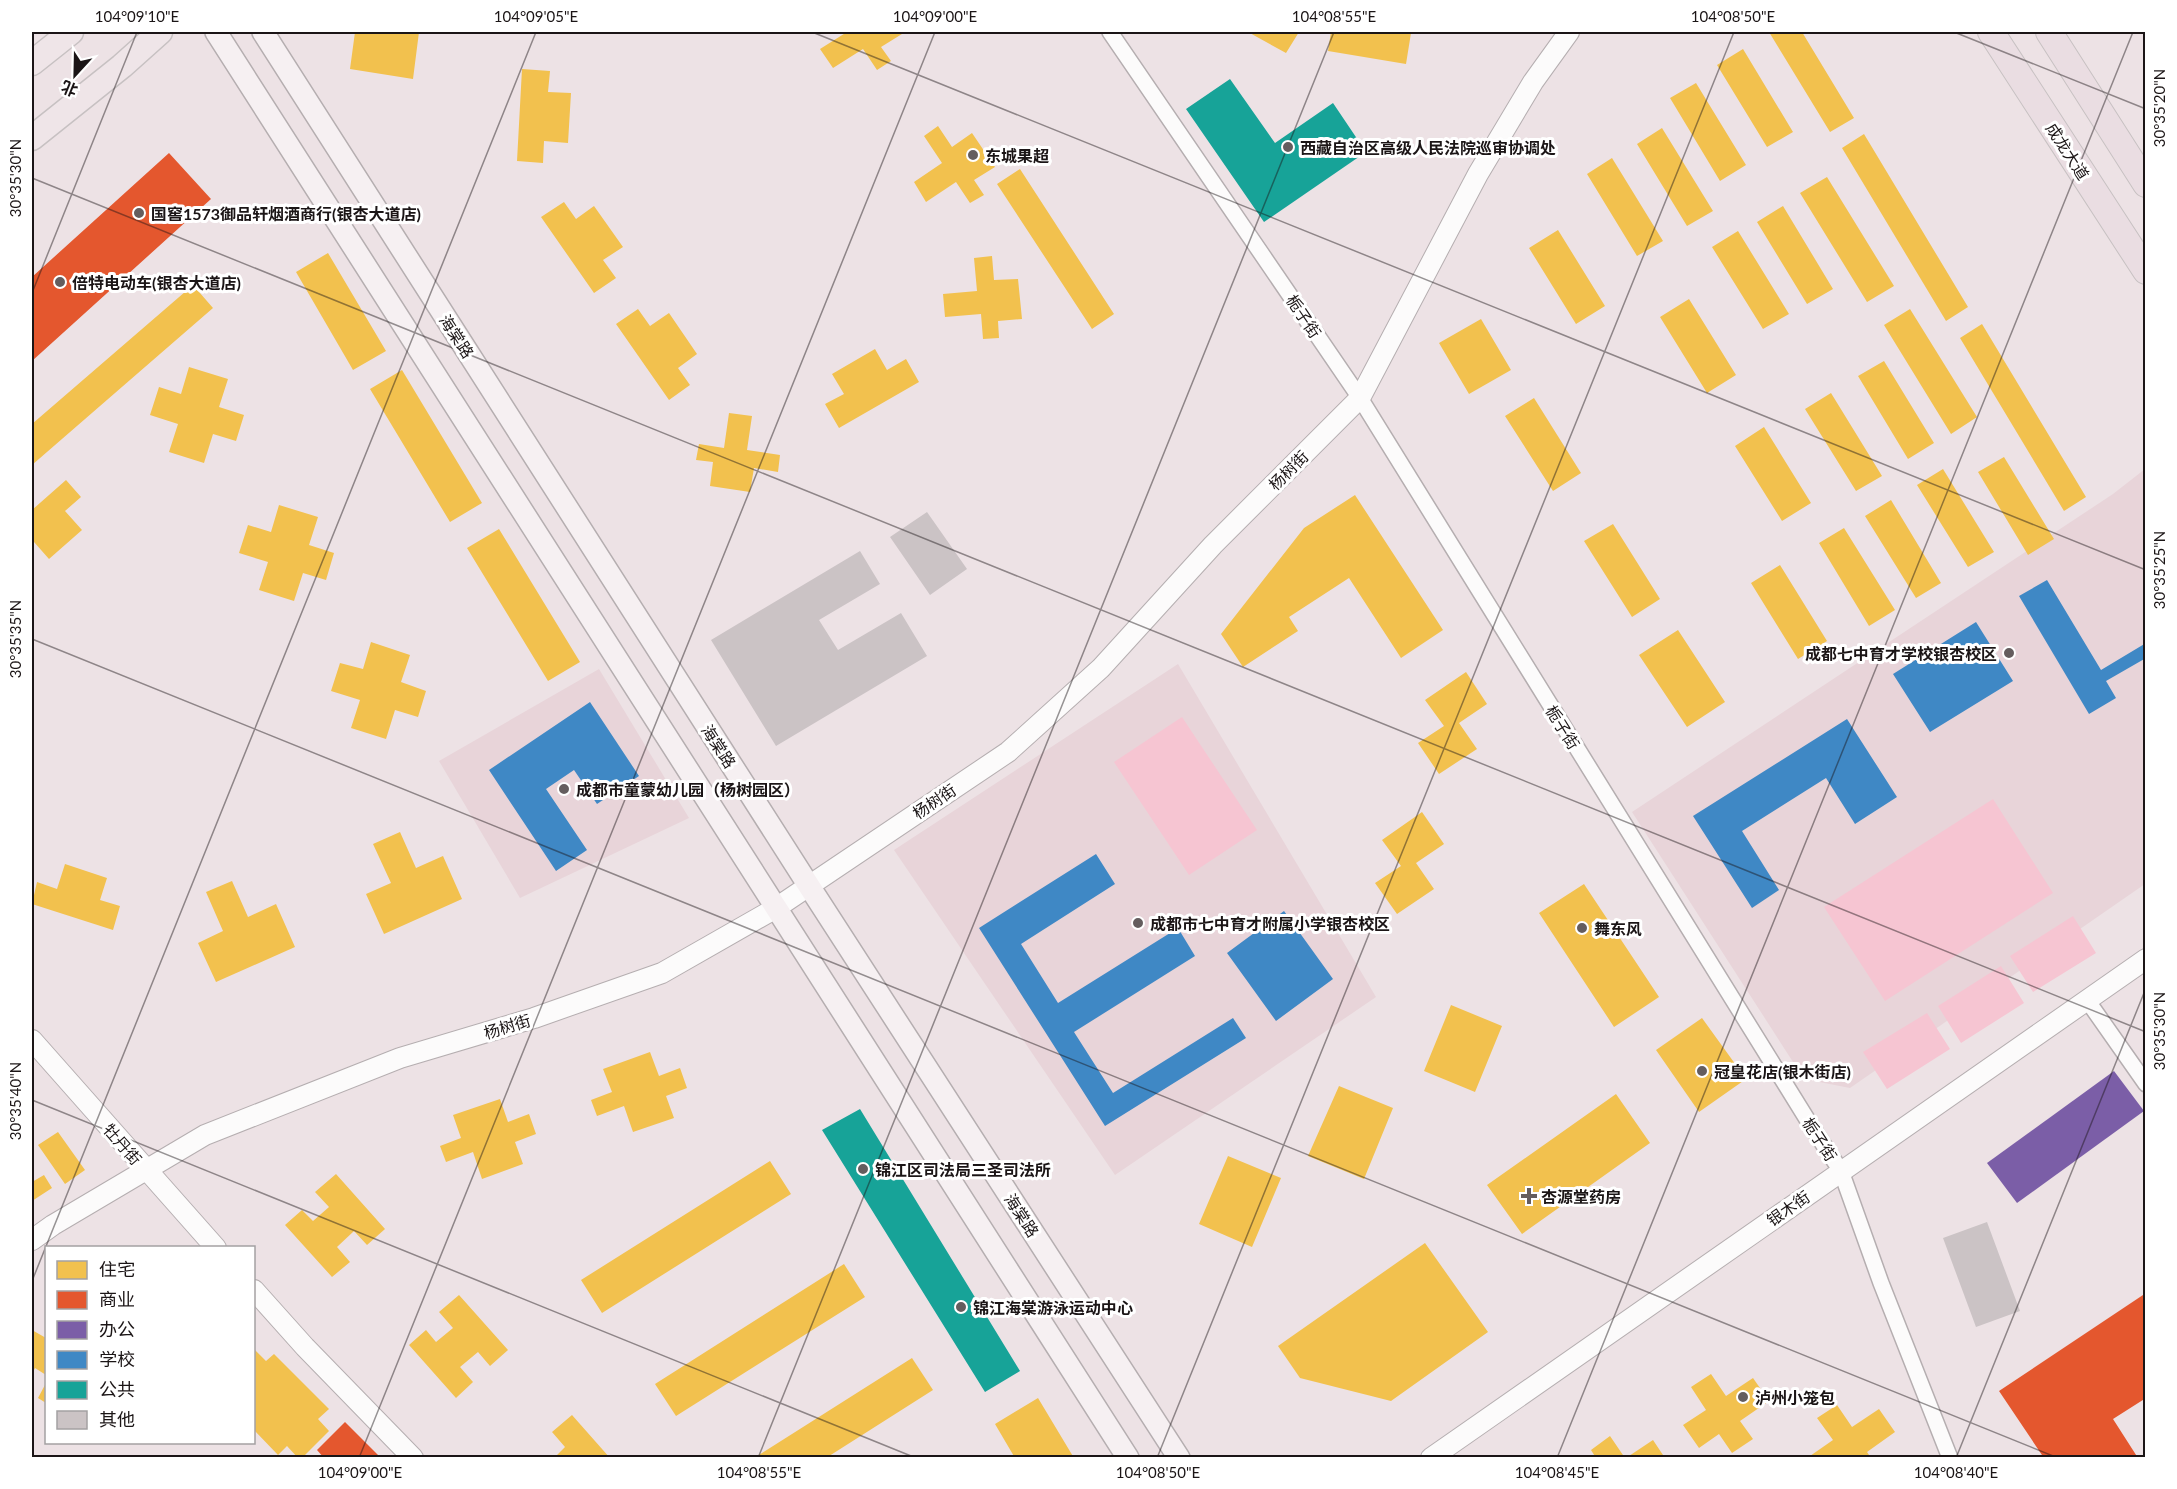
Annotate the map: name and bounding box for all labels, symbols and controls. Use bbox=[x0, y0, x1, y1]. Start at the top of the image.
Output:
text: 104°09'10"E bbox=[95, 7, 179, 25]
text: 104°09'05"E bbox=[494, 7, 578, 25]
text: 104°09'00"E bbox=[893, 7, 977, 25]
text: 104°08'55"E bbox=[1292, 7, 1376, 25]
text: 104°08'50"E bbox=[1691, 7, 1775, 25]
north arrow bbox=[45, 45, 105, 105]
text: 30°35'20"N bbox=[2150, 69, 2168, 147]
text: 北 bbox=[58, 78, 80, 101]
street label: 成龙大道 bbox=[2043, 119, 2093, 183]
place label: 西藏自治区高级人民法院巡审协调处 bbox=[1300, 138, 1556, 157]
text: 30°35'30"N bbox=[6, 139, 24, 217]
marker: 西藏自治区高级人民法院巡审协调处 bbox=[1281, 140, 1295, 154]
place label: 东城果超 bbox=[985, 146, 1049, 165]
marker: 东城果超 bbox=[966, 148, 980, 162]
place label: 国窖1573御品轩烟酒商行(银杏大道店) bbox=[151, 204, 421, 223]
marker: 国窖1573御品轩烟酒商行(银杏大道店) bbox=[132, 206, 146, 220]
place label: 倍特电动车(银杏大道店) bbox=[72, 273, 241, 292]
marker: 倍特电动车(银杏大道店) bbox=[53, 275, 67, 289]
street label: 栀子街 bbox=[1283, 291, 1325, 341]
street label: 海棠路 bbox=[436, 311, 478, 361]
street label: 杨树街 bbox=[1264, 446, 1312, 494]
text: 30°35'25"N bbox=[2150, 531, 2168, 609]
text: 30°35'35"N bbox=[6, 600, 24, 678]
place label: 成都七中育才学校银杏校区 bbox=[1805, 644, 1997, 663]
marker: 成都七中育才学校银杏校区 bbox=[2002, 646, 2016, 660]
street label: 栀子街 bbox=[1542, 702, 1584, 752]
street label: 海棠路 bbox=[698, 721, 740, 771]
place label: 成都市童蒙幼儿园（杨树园区） bbox=[576, 780, 800, 799]
street label: 杨树街 bbox=[909, 780, 959, 822]
marker: 成都市童蒙幼儿园（杨树园区） bbox=[557, 782, 571, 796]
place label: 成都市七中育才附属小学银杏校区 bbox=[1150, 914, 1390, 933]
marker: 成都市七中育才附属小学银杏校区 bbox=[1131, 916, 1145, 930]
place label: 舞东风 bbox=[1594, 919, 1642, 938]
marker: 舞东风 bbox=[1575, 921, 1589, 935]
text: 30°35'30"N bbox=[2150, 992, 2168, 1070]
street label: 杨树街 bbox=[481, 1010, 533, 1042]
text: 30°35'40"N bbox=[6, 1062, 24, 1140]
place label: 冠皇花店(银木街店) bbox=[1714, 1062, 1851, 1081]
marker: 冠皇花店(银木街店) bbox=[1695, 1064, 1709, 1078]
street label: 栀子街 bbox=[1799, 1114, 1841, 1164]
street label: 牡丹街 bbox=[100, 1120, 146, 1168]
place label: 锦江区司法局三圣司法所 bbox=[875, 1160, 1051, 1179]
marker: 锦江区司法局三圣司法所 bbox=[856, 1162, 870, 1176]
street label: 银木街 bbox=[1763, 1186, 1813, 1230]
place label: 杏源堂药房 bbox=[1541, 1187, 1621, 1206]
marker: 杏源堂药房 bbox=[1522, 1189, 1536, 1203]
street label: 海棠路 bbox=[1001, 1190, 1043, 1240]
legend bbox=[45, 1246, 255, 1444]
text: 住宅 bbox=[99, 1258, 135, 1280]
text: 商业 bbox=[99, 1288, 135, 1310]
place label: 锦江海棠游泳运动中心 bbox=[973, 1298, 1133, 1317]
marker: 锦江海棠游泳运动中心 bbox=[954, 1300, 968, 1314]
text: 办公 bbox=[99, 1318, 135, 1340]
text: 学校 bbox=[99, 1348, 135, 1370]
text: 公共 bbox=[99, 1378, 135, 1400]
place label: 泸州小笼包 bbox=[1755, 1388, 1835, 1407]
marker: 泸州小笼包 bbox=[1736, 1390, 1750, 1404]
text: 其他 bbox=[99, 1408, 135, 1430]
text: 104°09'00"E bbox=[318, 1463, 402, 1481]
text: 104°08'55"E bbox=[717, 1463, 801, 1481]
text: 104°08'50"E bbox=[1116, 1463, 1200, 1481]
text: 104°08'45"E bbox=[1515, 1463, 1599, 1481]
text: 104°08'40"E bbox=[1914, 1463, 1998, 1481]

